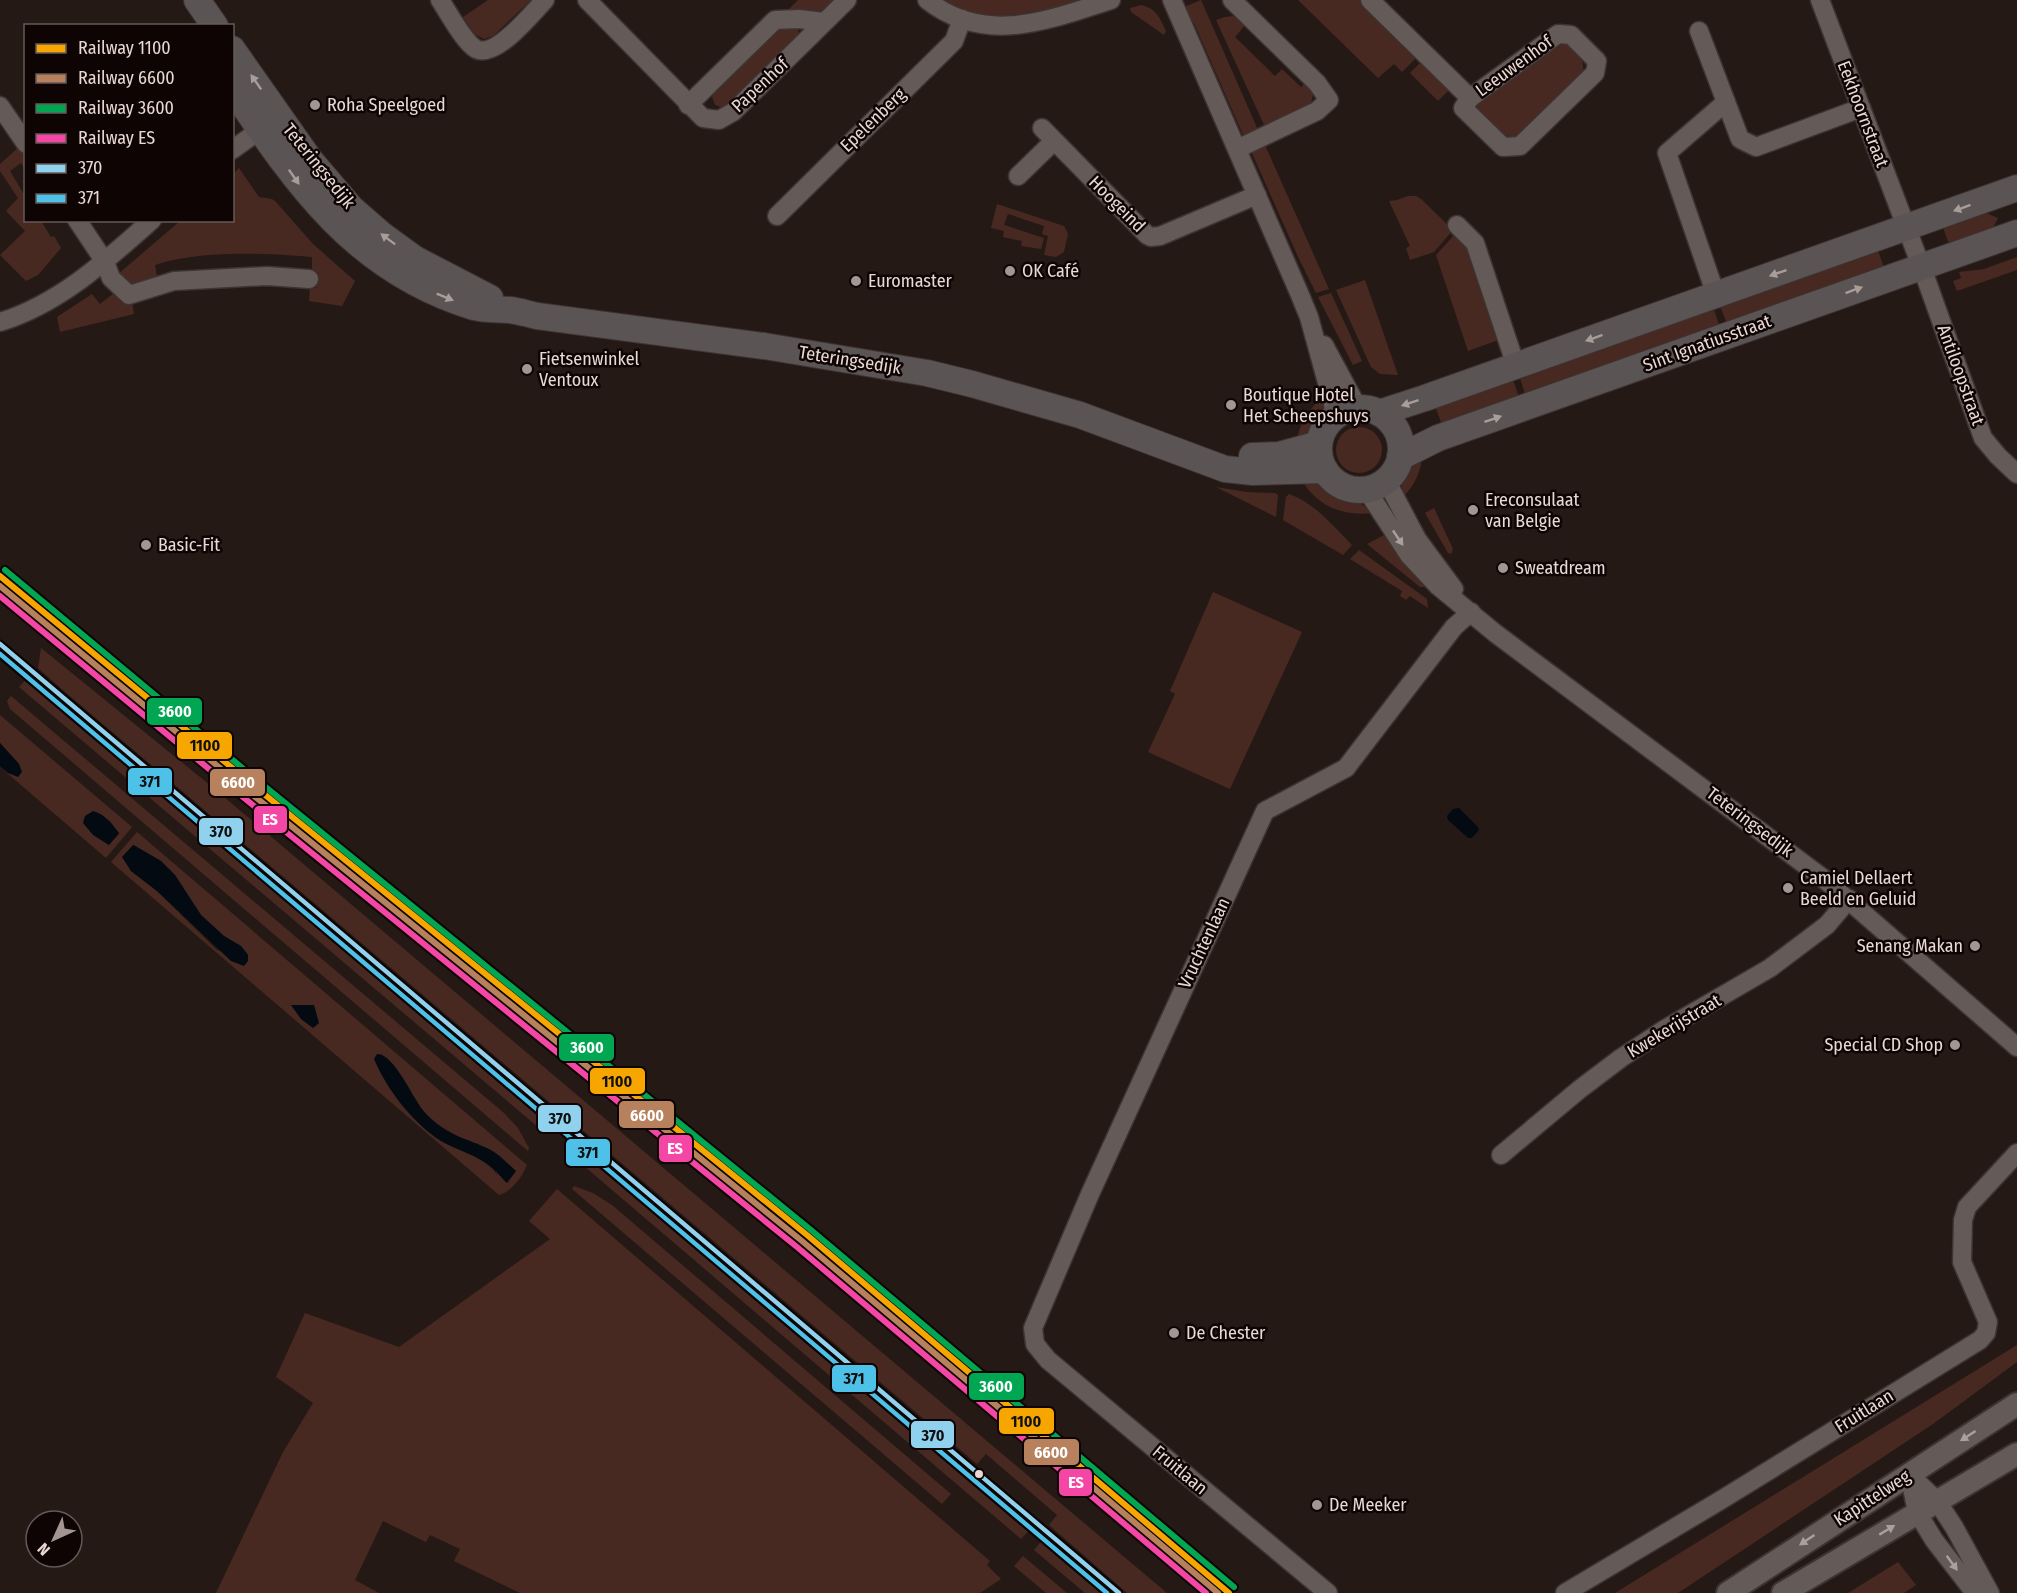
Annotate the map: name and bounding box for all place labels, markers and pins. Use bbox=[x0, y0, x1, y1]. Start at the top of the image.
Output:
place label: Roha Speelgoed bbox=[327, 94, 446, 116]
marker: Roha Speelgoed bbox=[308, 98, 322, 112]
place label: OK Café bbox=[1022, 260, 1079, 282]
marker: OK Café bbox=[1003, 264, 1017, 278]
place label: Euromaster bbox=[868, 270, 953, 292]
marker: Euromaster bbox=[849, 274, 863, 288]
place label: Fietsenwinkel Ventoux bbox=[539, 348, 640, 391]
marker: Fietsenwinkel Ventoux bbox=[520, 362, 534, 376]
place label: Boutique Hotel Het Scheepshuys bbox=[1243, 384, 1369, 427]
marker: Boutique Hotel Het Scheepshuys bbox=[1224, 398, 1238, 412]
place label: Ereconsulaat van Belgie bbox=[1485, 489, 1580, 532]
marker: Ereconsulaat van Belgie bbox=[1466, 503, 1480, 517]
place label: Basic-Fit bbox=[158, 534, 220, 556]
marker: Basic-Fit bbox=[139, 538, 153, 552]
place label: Sweatdream bbox=[1515, 557, 1606, 579]
marker: Sweatdream bbox=[1496, 561, 1510, 575]
place label: Camiel Dellaert Beeld en Geluid bbox=[1800, 867, 1916, 910]
marker: Camiel Dellaert Beeld en Geluid bbox=[1781, 881, 1795, 895]
place label: Senang Makan bbox=[1857, 935, 1963, 957]
marker: Senang Makan bbox=[1968, 939, 1982, 953]
place label: Special CD Shop bbox=[1824, 1034, 1943, 1056]
marker: Special CD Shop bbox=[1948, 1038, 1962, 1052]
place label: De Chester bbox=[1186, 1322, 1266, 1344]
marker: De Chester bbox=[1167, 1326, 1181, 1340]
unlabelled marker bbox=[973, 1468, 985, 1480]
place label: De Meeker bbox=[1329, 1494, 1407, 1516]
marker: De Meeker bbox=[1310, 1498, 1324, 1512]

